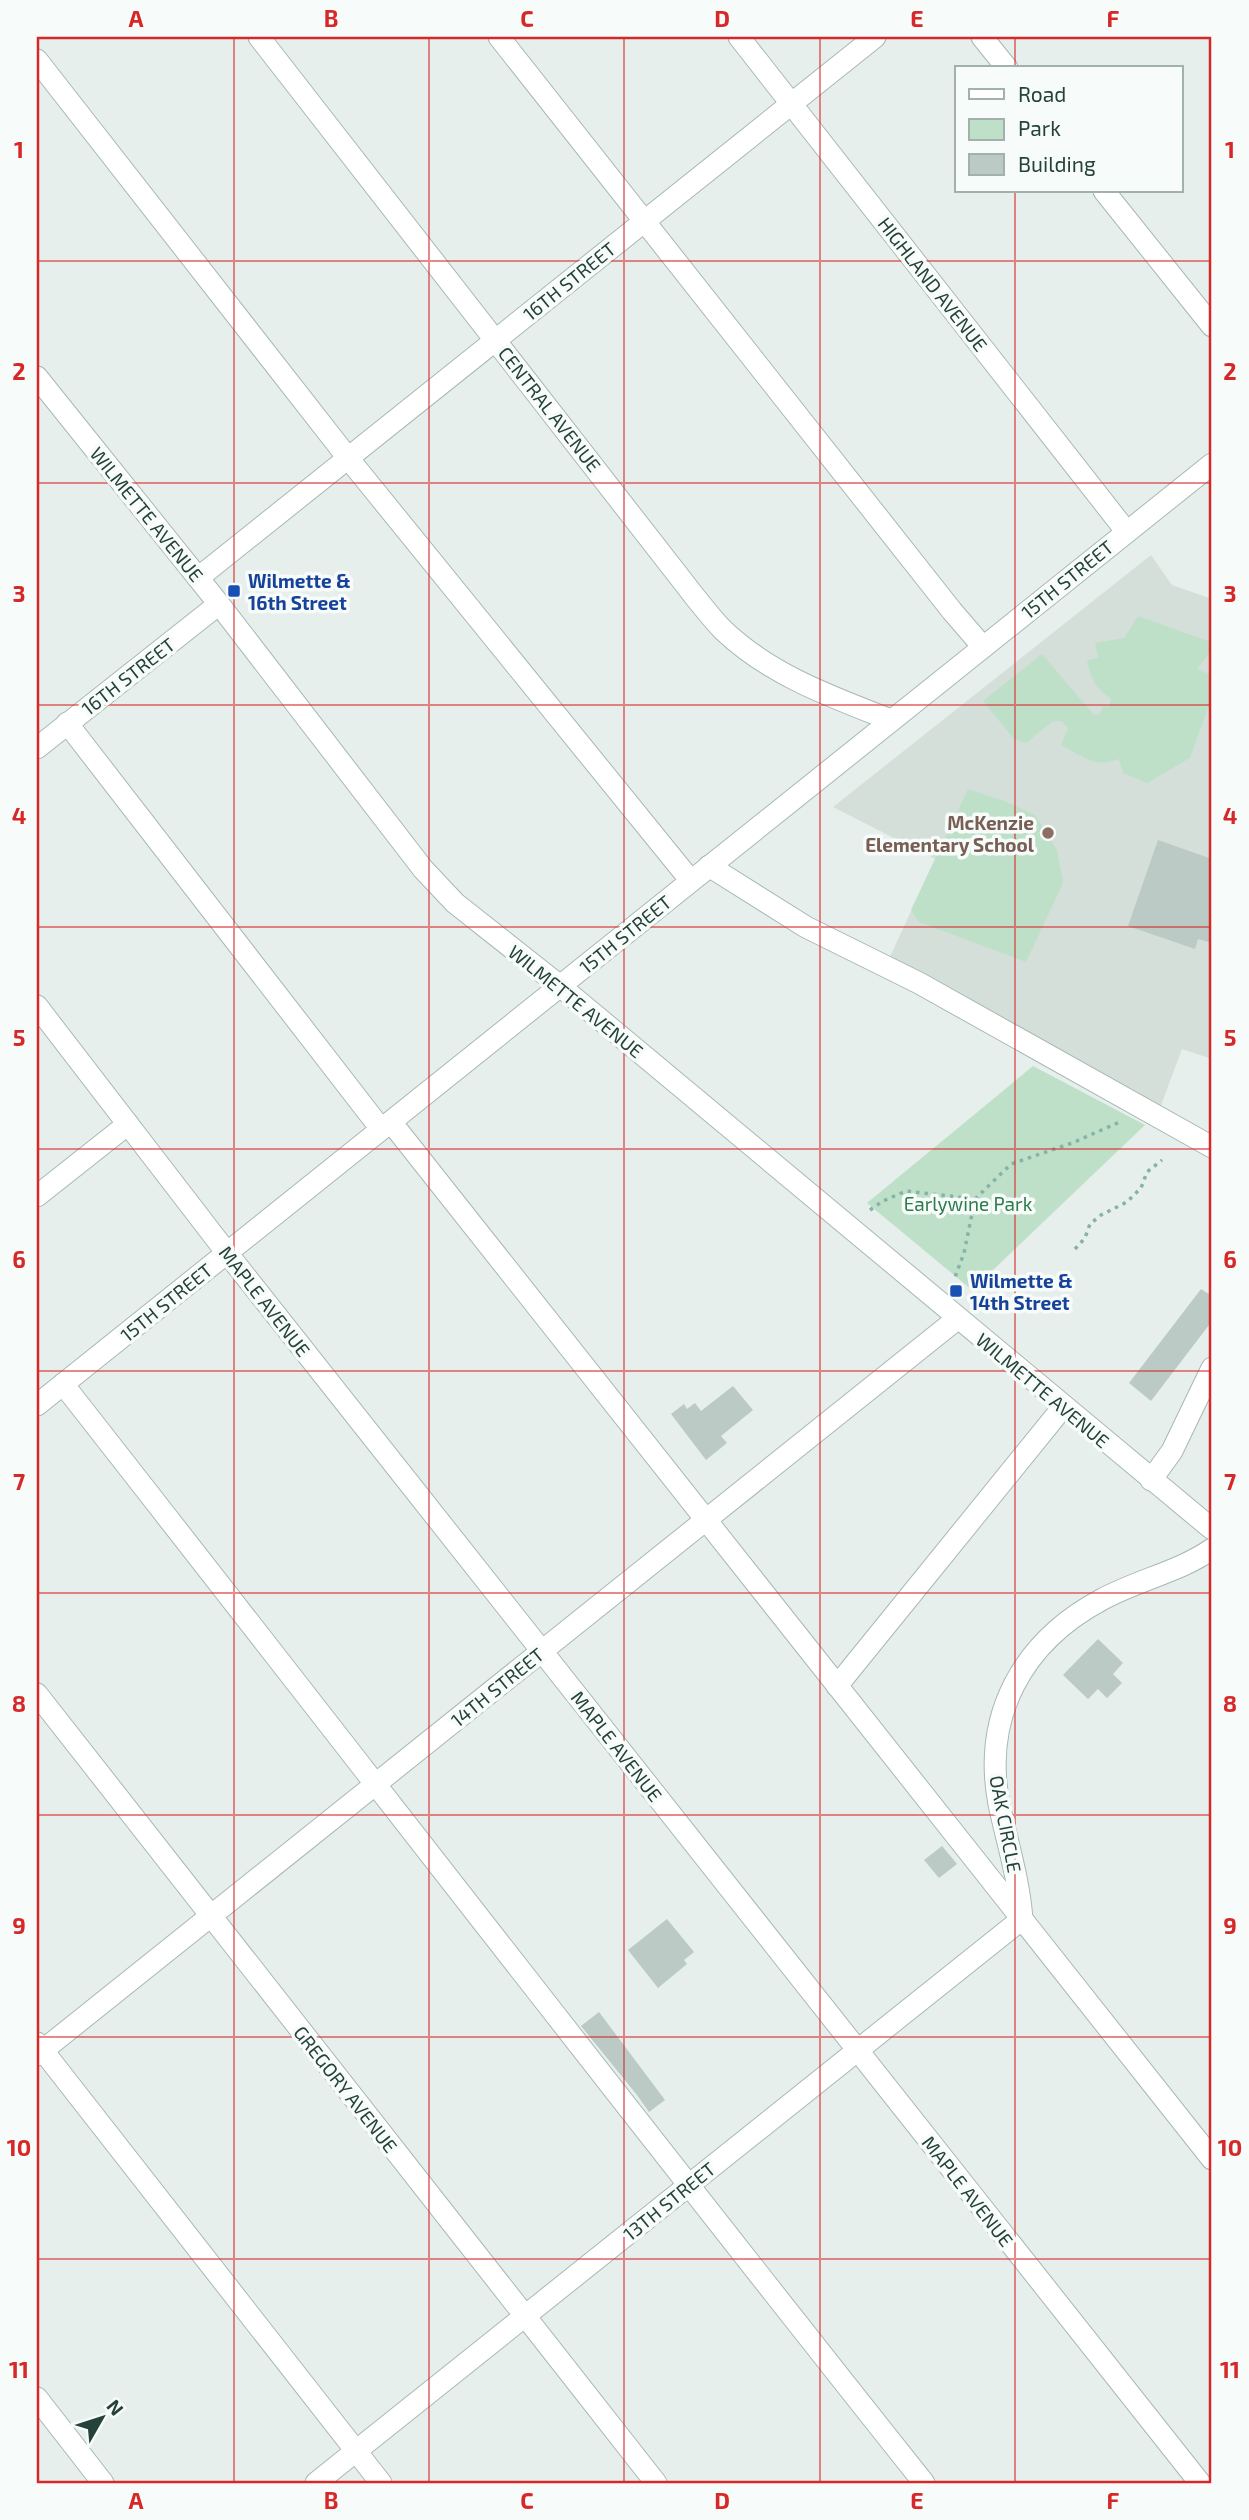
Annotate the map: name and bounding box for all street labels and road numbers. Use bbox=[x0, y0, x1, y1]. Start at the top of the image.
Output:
street label: HIGHLAND AVENUE bbox=[874, 212, 992, 356]
street label: 16TH STREET bbox=[518, 237, 620, 325]
street label: CENTRAL AVENUE bbox=[494, 342, 606, 476]
street label: WILMETTE AVENUE bbox=[86, 442, 208, 586]
street label: 15TH STREET bbox=[1016, 535, 1118, 623]
street label: 16TH STREET bbox=[77, 632, 179, 720]
street label: 15TH STREET bbox=[574, 890, 676, 978]
street label: WILMETTE AVENUE bbox=[504, 940, 648, 1062]
street label: MAPLE AVENUE bbox=[215, 1241, 315, 1361]
street label: 15TH STREET bbox=[115, 1258, 217, 1346]
street label: WILMETTE AVENUE bbox=[972, 1328, 1114, 1452]
street label: 14TH STREET bbox=[446, 1643, 548, 1731]
street label: MAPLE AVENUE bbox=[567, 1686, 667, 1806]
street label: OAK CIRCLE bbox=[985, 1773, 1027, 1875]
street label: GREGORY AVENUE bbox=[289, 2021, 403, 2157]
street label: MAPLE AVENUE bbox=[918, 2131, 1018, 2251]
street label: 13TH STREET bbox=[618, 2157, 720, 2245]

